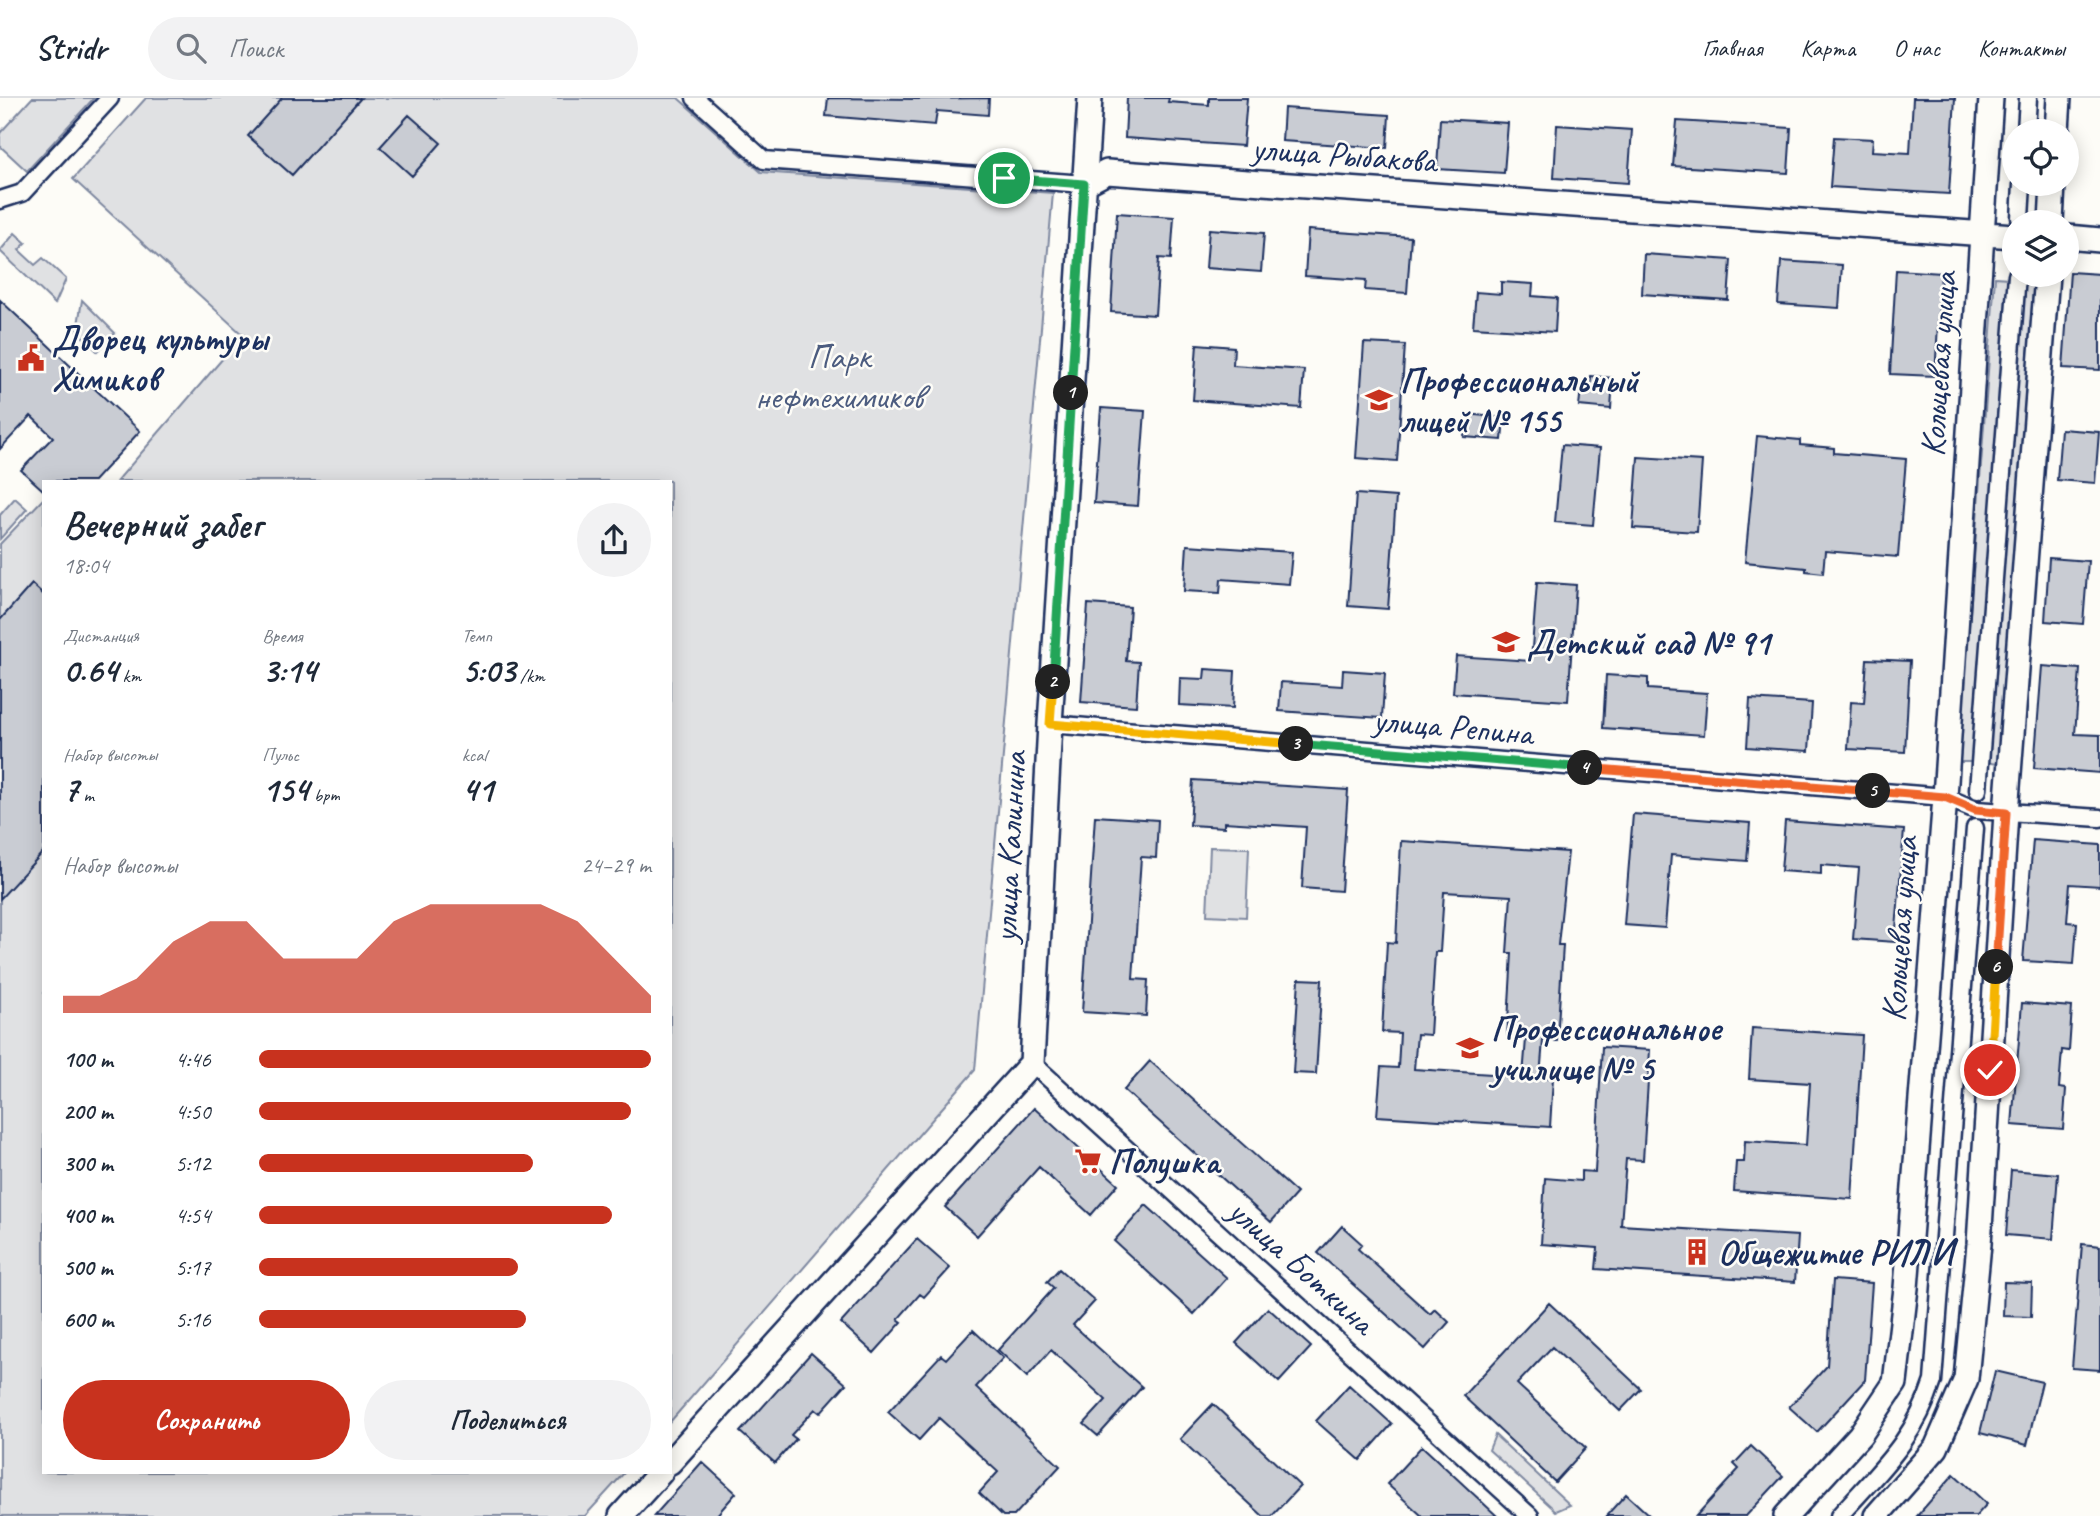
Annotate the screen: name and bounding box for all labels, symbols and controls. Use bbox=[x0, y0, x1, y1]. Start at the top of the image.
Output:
search box bbox=[148, 17, 638, 80]
text: Stridr bbox=[35, 27, 106, 69]
icon: search bbox=[172, 29, 210, 67]
text: Поиск bbox=[228, 32, 283, 65]
text: Главная bbox=[1702, 33, 1763, 63]
text: Карта bbox=[1801, 33, 1855, 63]
text: О нас bbox=[1893, 33, 1940, 63]
text: Контакты bbox=[1978, 33, 2065, 63]
map controls bbox=[2002, 119, 2079, 287]
button: locate bbox=[2002, 119, 2079, 196]
street label: улица Рыбакова bbox=[1248, 125, 1440, 184]
pin bbox=[974, 148, 1034, 208]
icon: arrive bbox=[985, 159, 1023, 197]
button: layers bbox=[2002, 210, 2079, 287]
street label: Кольцевая улица bbox=[1910, 268, 1968, 458]
place label: Дворец культуры Химиков bbox=[52, 316, 271, 401]
park label: Парк нефтехимиков bbox=[755, 334, 932, 419]
public building icon: Дворец культуры Химиков bbox=[16, 343, 46, 373]
place label: Профессиональный лицей № 155 bbox=[1400, 358, 1640, 443]
pin: 1 bbox=[1054, 376, 1088, 410]
text: 1 bbox=[1066, 380, 1075, 404]
school or university icon: Профессиональный лицей № 155 bbox=[1364, 385, 1394, 415]
text: Вечерний забег bbox=[63, 501, 262, 548]
button: share bbox=[577, 503, 651, 577]
text: 18:04 bbox=[63, 551, 109, 580]
place label: Детский сад № 91 bbox=[1527, 620, 1773, 665]
text: Дистанция bbox=[63, 624, 139, 648]
text: Время bbox=[262, 624, 302, 648]
text: Темп bbox=[462, 624, 492, 648]
school or university icon: Детский сад № 91 bbox=[1491, 627, 1521, 657]
text: 0.64 bbox=[63, 648, 118, 693]
text: 3:14 bbox=[262, 648, 317, 693]
text: 5:03 bbox=[462, 648, 515, 693]
text: km bbox=[118, 664, 141, 688]
text: /km bbox=[515, 664, 545, 688]
pin: 2 bbox=[1036, 664, 1070, 700]
text: 2 bbox=[1048, 669, 1057, 693]
street label: улица Репина bbox=[1369, 697, 1537, 756]
pin: 3 bbox=[1278, 726, 1314, 762]
text: 3 bbox=[1291, 731, 1300, 755]
text: Набор высоты bbox=[63, 743, 157, 767]
text: Пульс bbox=[262, 743, 299, 767]
text: kcal bbox=[462, 743, 487, 767]
street label: улица Калинина bbox=[982, 748, 1037, 946]
pin: 4 bbox=[1568, 750, 1602, 786]
text: 4 bbox=[1580, 755, 1589, 779]
text: 7 bbox=[63, 767, 79, 812]
text: 154 bbox=[262, 767, 309, 812]
text: 41 bbox=[462, 767, 493, 812]
pin: 5 bbox=[1856, 774, 1890, 808]
text: 5 bbox=[1868, 778, 1877, 802]
text: m bbox=[79, 783, 94, 807]
text: bpm bbox=[309, 783, 340, 807]
street label: Кольцевая улица bbox=[1871, 833, 1929, 1023]
text: Набор высоты bbox=[63, 851, 177, 880]
text: 24–29 m bbox=[581, 851, 651, 880]
pin: 6 bbox=[1979, 950, 2014, 984]
text: 6 bbox=[1991, 954, 2000, 978]
place label: Профессиональное училище № 5 bbox=[1488, 1006, 1724, 1091]
school or university icon: Профессиональное училище № 5 bbox=[1455, 1033, 1485, 1063]
pin bbox=[1960, 1040, 2020, 1100]
text: 100 m bbox=[63, 1045, 113, 1074]
text: 4:46 bbox=[175, 1045, 211, 1074]
icon: check bbox=[1971, 1051, 2009, 1089]
text: 200 m bbox=[63, 1097, 113, 1126]
text: 4:50 bbox=[175, 1097, 211, 1126]
place label: Полушка bbox=[1109, 1139, 1222, 1184]
supermarket icon: Полушка bbox=[1073, 1146, 1103, 1176]
text: 300 m bbox=[63, 1149, 113, 1178]
text: 5:12 bbox=[175, 1149, 211, 1178]
street label: улица Боткина bbox=[1217, 1187, 1386, 1346]
text: 400 m bbox=[63, 1201, 113, 1230]
text: 4:54 bbox=[175, 1201, 211, 1230]
place label: Общежитие РИЛИ bbox=[1718, 1230, 1959, 1275]
building icon: Общежитие РИЛИ bbox=[1682, 1237, 1712, 1267]
text: 500 m bbox=[63, 1253, 112, 1282]
text: 5:17 bbox=[175, 1253, 211, 1282]
text: 600 m bbox=[63, 1305, 113, 1334]
text: 5:16 bbox=[175, 1305, 211, 1334]
button: Сохранить bbox=[63, 1380, 350, 1460]
button: Поделиться bbox=[364, 1380, 651, 1460]

